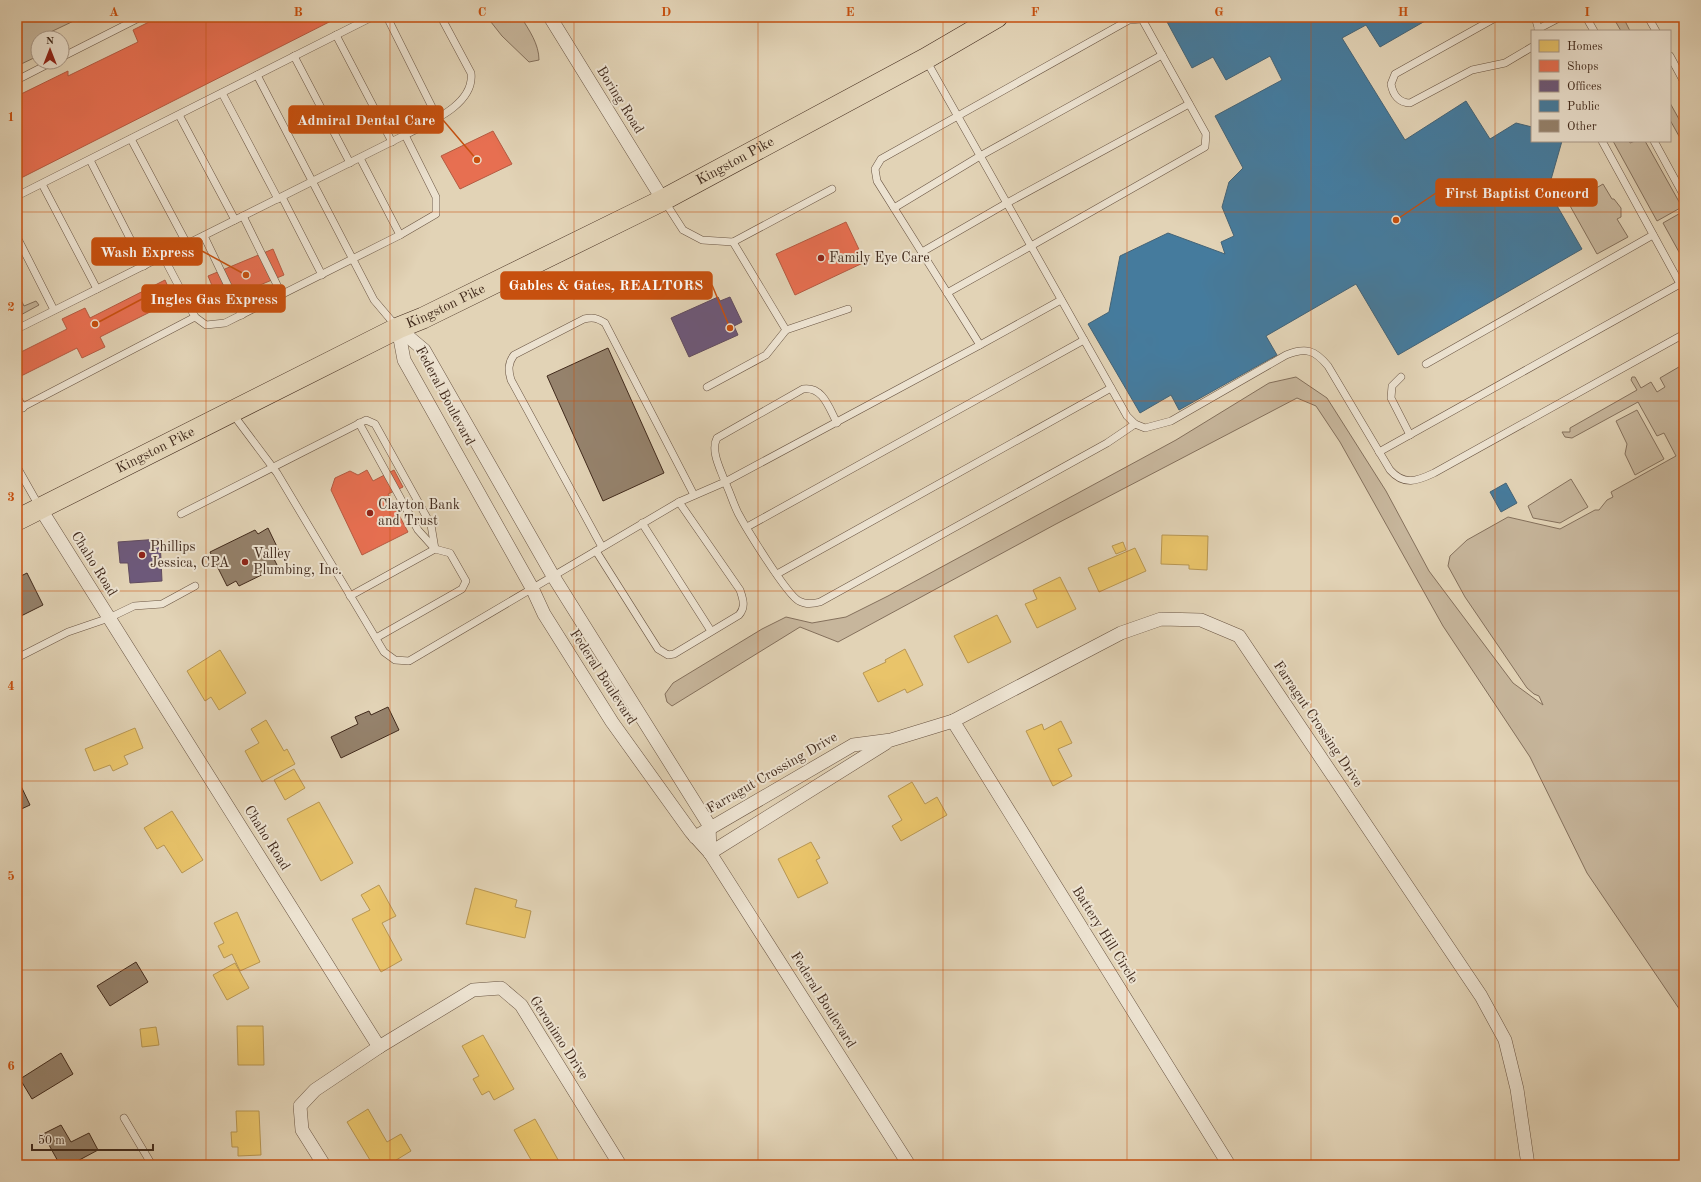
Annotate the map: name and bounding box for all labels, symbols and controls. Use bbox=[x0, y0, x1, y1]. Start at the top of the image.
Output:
text: A bbox=[109, 6, 119, 19]
text: B bbox=[293, 6, 303, 19]
text: C bbox=[478, 6, 486, 19]
text: D bbox=[661, 6, 671, 19]
text: E bbox=[846, 6, 855, 19]
text: F bbox=[1031, 6, 1040, 19]
text: G bbox=[1214, 6, 1224, 19]
text: H bbox=[1398, 6, 1409, 19]
text: I bbox=[1584, 6, 1590, 19]
north arrow bbox=[30, 30, 70, 70]
legend bbox=[1531, 30, 1671, 142]
text: N bbox=[46, 36, 55, 47]
text: Homes bbox=[1567, 41, 1603, 53]
text: Shops bbox=[1567, 61, 1598, 73]
street label: Boring Road bbox=[594, 64, 646, 136]
text: Offices bbox=[1567, 81, 1602, 93]
text: Public bbox=[1567, 101, 1599, 113]
callout: Admiral Dental Care bbox=[289, 106, 443, 133]
text: 1 bbox=[7, 111, 15, 124]
text: Admiral Dental Care bbox=[297, 114, 435, 129]
text: Other bbox=[1567, 121, 1597, 133]
street label: Kingston Pike bbox=[694, 135, 776, 188]
callout: First Baptist Concord bbox=[1436, 179, 1597, 206]
text: First Baptist Concord bbox=[1445, 187, 1589, 202]
callout: Wash Express bbox=[92, 238, 202, 265]
text: Wash Express bbox=[100, 246, 194, 261]
place label: Family Eye Care bbox=[829, 251, 930, 265]
marker: Family Eye Care bbox=[816, 253, 826, 263]
callout: Gables & Gates, REALTORS bbox=[501, 272, 712, 299]
text: Gables & Gates, REALTORS bbox=[509, 279, 703, 294]
street label: Kingston Pike bbox=[404, 282, 487, 331]
callout: Ingles Gas Express bbox=[142, 285, 285, 312]
text: Ingles Gas Express bbox=[150, 293, 278, 308]
text: 2 bbox=[7, 301, 15, 314]
street label: Federal Boulevard bbox=[413, 344, 477, 448]
street label: Kingston Pike bbox=[114, 425, 197, 476]
text: 3 bbox=[7, 491, 15, 504]
place label: Clayton Bank and Trust bbox=[378, 498, 460, 528]
marker: Clayton Bank and Trust bbox=[365, 508, 375, 518]
street label: Chaho Road bbox=[69, 529, 119, 599]
place label: Phillips Jessica, CPA bbox=[150, 540, 230, 570]
place label: Valley Plumbing, Inc. bbox=[253, 547, 342, 577]
marker: Phillips Jessica, CPA bbox=[137, 550, 147, 560]
marker: Valley Plumbing, Inc. bbox=[240, 557, 250, 567]
street label: Federal Boulevard bbox=[567, 627, 639, 727]
street label: Farragut Crossing Drive bbox=[1271, 659, 1365, 789]
text: 4 bbox=[7, 680, 15, 693]
street label: Farragut Crossing Drive bbox=[704, 730, 840, 816]
street label: Chaho Road bbox=[242, 803, 292, 873]
text: 5 bbox=[7, 870, 15, 883]
street label: Battery Hill Circle bbox=[1070, 884, 1140, 986]
street label: Federal Boulevard bbox=[788, 950, 858, 1050]
street label: Geronimo Drive bbox=[527, 994, 591, 1082]
text: 6 bbox=[7, 1060, 15, 1073]
scale bar bbox=[32, 1126, 153, 1152]
text: 50 m bbox=[38, 1134, 65, 1147]

